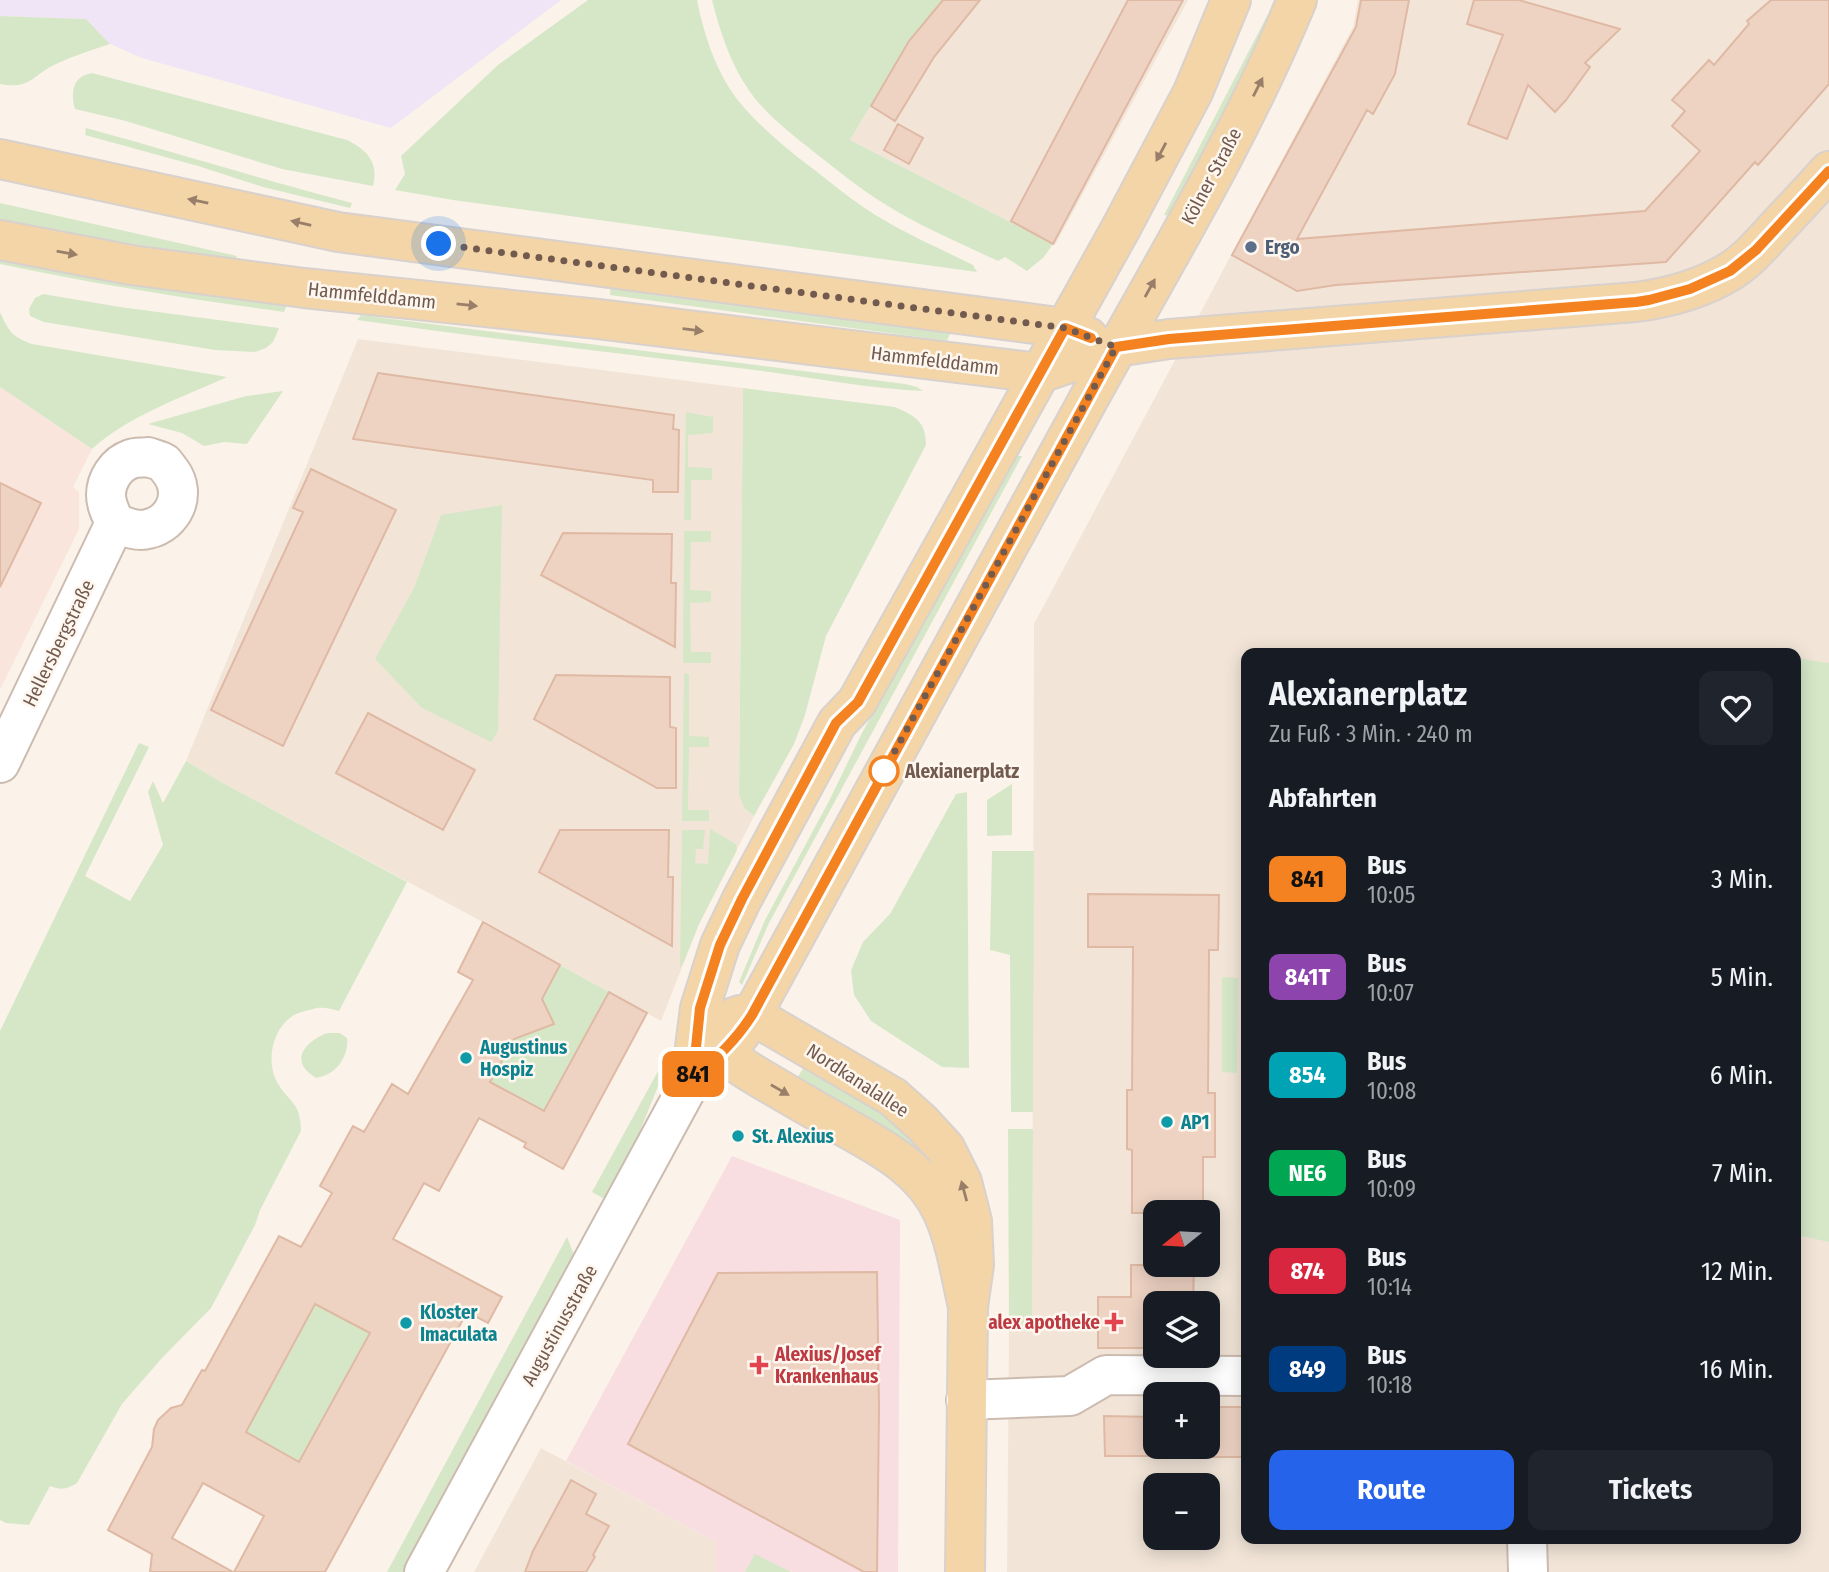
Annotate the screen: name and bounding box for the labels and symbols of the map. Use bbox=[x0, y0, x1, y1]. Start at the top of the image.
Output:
one-way arrow bbox=[1251, 77, 1263, 97]
street label: Kölner Straße bbox=[1176, 124, 1246, 228]
one-way arrow bbox=[1156, 142, 1167, 162]
one-way arrow bbox=[187, 195, 209, 206]
one-way arrow bbox=[290, 218, 312, 229]
your location bbox=[421, 226, 456, 261]
place label: Ergo bbox=[1265, 236, 1300, 259]
marker: Ergo bbox=[1243, 239, 1259, 255]
one-way arrow bbox=[56, 248, 78, 259]
street label: Hammfelddamm bbox=[307, 277, 437, 314]
one-way arrow bbox=[1144, 278, 1156, 297]
one-way arrow bbox=[456, 299, 478, 310]
one-way arrow bbox=[682, 325, 704, 336]
street label: Hammfelddamm bbox=[870, 341, 1000, 380]
street label: Hellersbergstraße bbox=[18, 576, 99, 711]
marker: Alexianerplatz bbox=[869, 756, 899, 786]
place label: Alexianerplatz bbox=[904, 760, 1019, 783]
place label: Augustinus Hospiz bbox=[479, 1036, 568, 1081]
street label: Nordkanalallee bbox=[802, 1039, 913, 1122]
marker: Augustinus Hospiz bbox=[458, 1050, 474, 1066]
line badge: 841 bbox=[653, 1051, 733, 1097]
one-way arrow bbox=[771, 1084, 790, 1096]
place label: AP1 bbox=[1180, 1111, 1210, 1134]
marker: AP1 bbox=[1159, 1114, 1175, 1130]
place label: St. Alexius bbox=[752, 1125, 834, 1148]
marker: St. Alexius bbox=[730, 1128, 746, 1144]
one-way arrow bbox=[958, 1180, 969, 1202]
north arrow bbox=[1143, 1200, 1220, 1278]
street label: Augustinusstraße bbox=[517, 1261, 602, 1390]
place label: Kloster Imaculata bbox=[420, 1301, 498, 1346]
place label: alex apotheke bbox=[988, 1311, 1100, 1334]
marker: alex apotheke bbox=[1106, 1314, 1122, 1330]
marker: Kloster Imaculata bbox=[398, 1315, 414, 1331]
place label: Alexius/Josef Krankenhaus bbox=[774, 1343, 882, 1388]
marker: Alexius/Josef Krankenhaus bbox=[749, 1355, 769, 1375]

